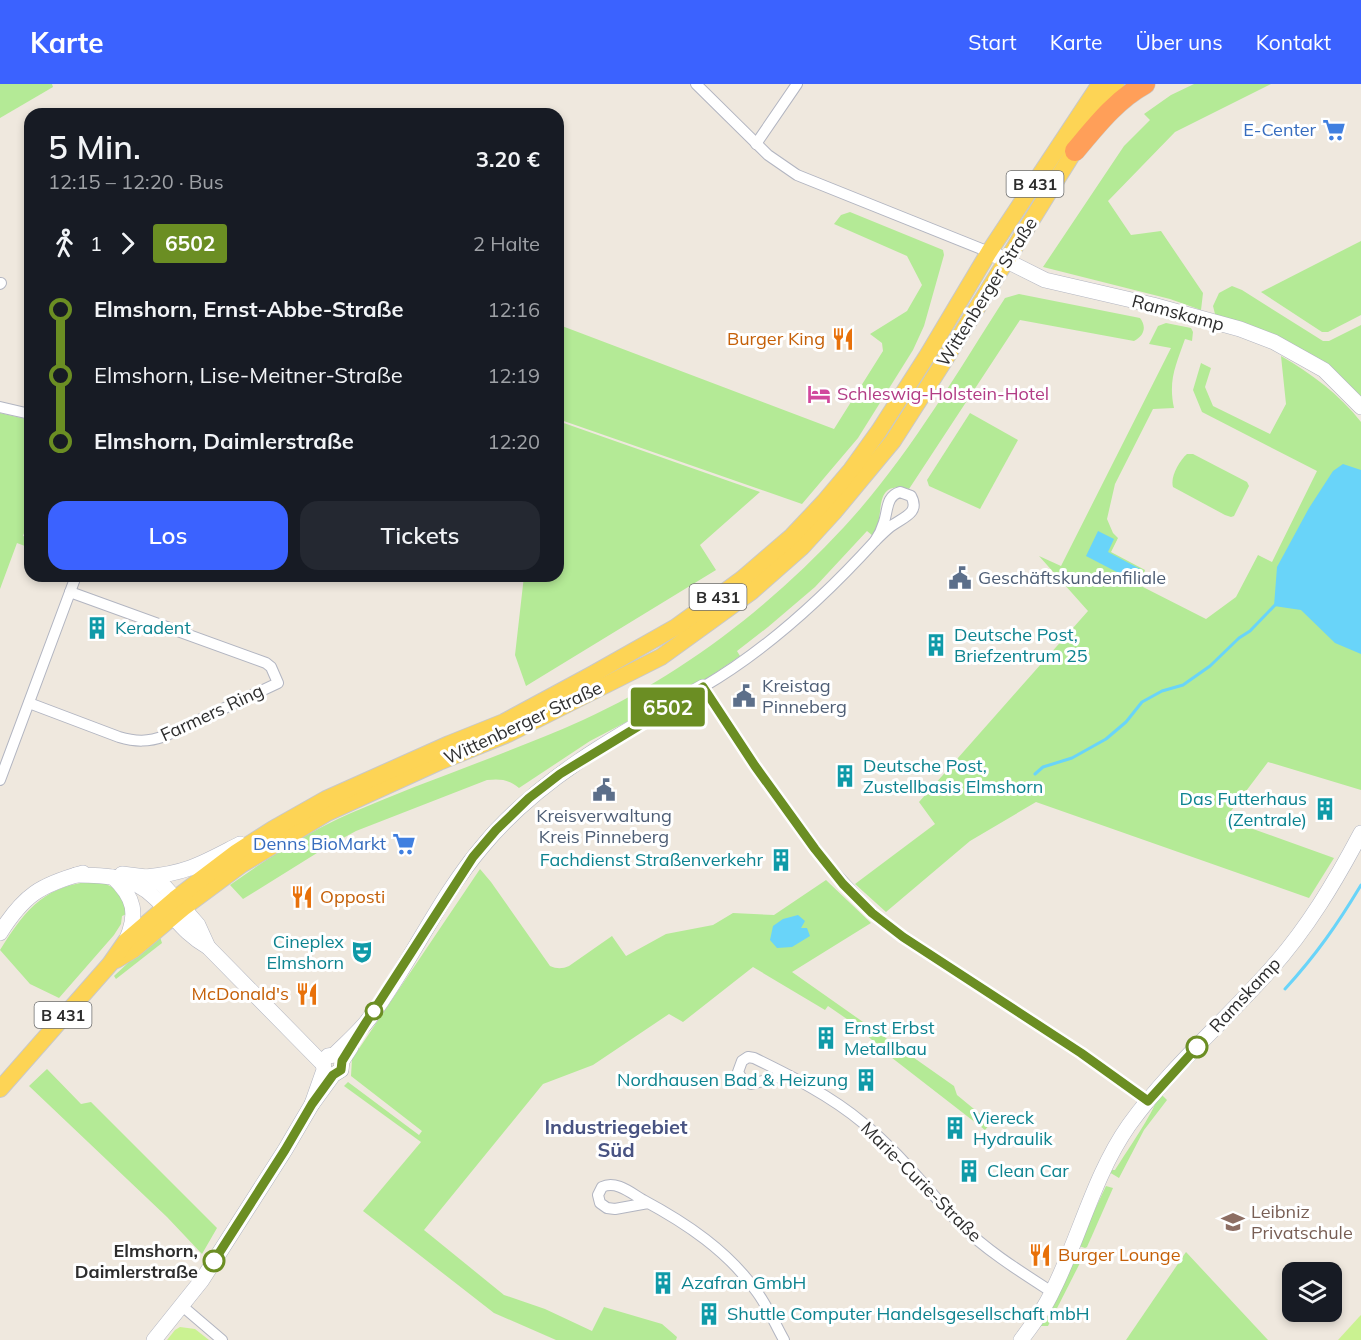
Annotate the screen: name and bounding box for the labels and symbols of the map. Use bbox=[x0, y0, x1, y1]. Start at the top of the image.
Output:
supermarket icon: E-Center bbox=[1321, 117, 1347, 143]
place label: E-Center bbox=[1243, 118, 1316, 141]
road number: B 431 bbox=[1006, 171, 1064, 197]
street label: Wittenberger Straße bbox=[931, 213, 1042, 371]
street label: Ramskamp bbox=[1129, 289, 1227, 336]
restaurant icon: Burger King bbox=[830, 326, 856, 352]
place label: Burger King bbox=[727, 327, 825, 350]
hotel icon: Schleswig-Holstein-Hotel bbox=[806, 381, 832, 407]
place label: Schleswig-Holstein-Hotel bbox=[837, 382, 1049, 405]
public building icon: Geschäftskundenfiliale bbox=[947, 565, 973, 591]
place label: Geschäftskundenfiliale bbox=[978, 566, 1166, 589]
road number: B 431 bbox=[690, 584, 746, 610]
building icon: Keradent bbox=[84, 615, 110, 641]
place label: Keradent bbox=[115, 616, 191, 639]
place label: Deutsche Post, Briefzentrum 25 bbox=[954, 623, 1088, 667]
building icon: Deutsche Post, Briefzentrum 25 bbox=[923, 632, 949, 658]
place label: Kreistag Pinneberg bbox=[762, 674, 847, 718]
street label: Wittenberger Straße bbox=[440, 676, 605, 769]
street label: Farmers Ring bbox=[157, 679, 267, 746]
public building icon: Kreistag Pinneberg bbox=[731, 683, 757, 709]
line badge: 6502 bbox=[626, 688, 710, 726]
place label: Deutsche Post, Zustellbasis Elmshorn bbox=[863, 754, 1043, 798]
building icon: Deutsche Post, Zustellbasis Elmshorn bbox=[832, 763, 858, 789]
public building icon: Kreisverwaltung Kreis Pinneberg bbox=[591, 777, 617, 803]
place label: Das Futterhaus (Zentrale) bbox=[1180, 787, 1307, 831]
building icon: Das Futterhaus (Zentrale) bbox=[1312, 796, 1338, 822]
place label: Kreisverwaltung Kreis Pinneberg bbox=[536, 804, 672, 848]
supermarket icon: Denns BioMarkt bbox=[391, 831, 417, 857]
place label: Denns BioMarkt bbox=[253, 832, 386, 855]
building icon: Fachdienst Straßenverkehr bbox=[768, 847, 794, 873]
place label: Fachdienst Straßenverkehr bbox=[540, 848, 763, 871]
restaurant icon: Opposti bbox=[289, 884, 315, 910]
place label: Opposti bbox=[320, 885, 385, 908]
place label: Cineplex Elmshorn bbox=[266, 930, 344, 974]
theatre icon: Cineplex Elmshorn bbox=[349, 939, 375, 965]
street label: Ramskamp bbox=[1204, 952, 1285, 1037]
restaurant icon: McDonald's bbox=[294, 981, 320, 1007]
place label: McDonald's bbox=[192, 982, 289, 1005]
road number: B 431 bbox=[34, 1002, 92, 1028]
unlabelled marker bbox=[365, 1002, 383, 1020]
place label: Ernst Erbst Metallbau bbox=[844, 1016, 935, 1060]
building icon: Ernst Erbst Metallbau bbox=[813, 1025, 839, 1051]
unlabelled marker bbox=[1186, 1036, 1208, 1058]
building icon: Nordhausen Bad & Heizung bbox=[853, 1067, 879, 1093]
place label: Nordhausen Bad & Heizung bbox=[617, 1068, 848, 1091]
place label: Viereck Hydraulik bbox=[973, 1106, 1053, 1150]
district label: Industriegebiet Süd bbox=[544, 1114, 688, 1162]
building icon: Viereck Hydraulik bbox=[942, 1115, 968, 1141]
street label: Marie-Curie-Straße bbox=[856, 1116, 987, 1247]
building icon: Clean Car bbox=[956, 1158, 982, 1184]
place label: Clean Car bbox=[987, 1159, 1069, 1182]
place label: Leibniz Privatschule bbox=[1251, 1200, 1353, 1244]
school or university icon: Leibniz Privatschule bbox=[1220, 1209, 1246, 1235]
place label: Elmshorn, Daimlerstraße bbox=[75, 1239, 198, 1283]
restaurant icon: Burger Lounge bbox=[1027, 1242, 1053, 1268]
place label: Burger Lounge bbox=[1058, 1243, 1181, 1266]
marker: Elmshorn, Daimlerstraße bbox=[203, 1250, 225, 1272]
building icon: Azafran GmbH bbox=[650, 1270, 676, 1296]
place label: Azafran GmbH bbox=[681, 1271, 806, 1294]
building icon: Shuttle Computer Handelsgesellschaft mbH bbox=[696, 1301, 722, 1327]
place label: Shuttle Computer Handelsgesellschaft mbH bbox=[727, 1302, 1090, 1325]

